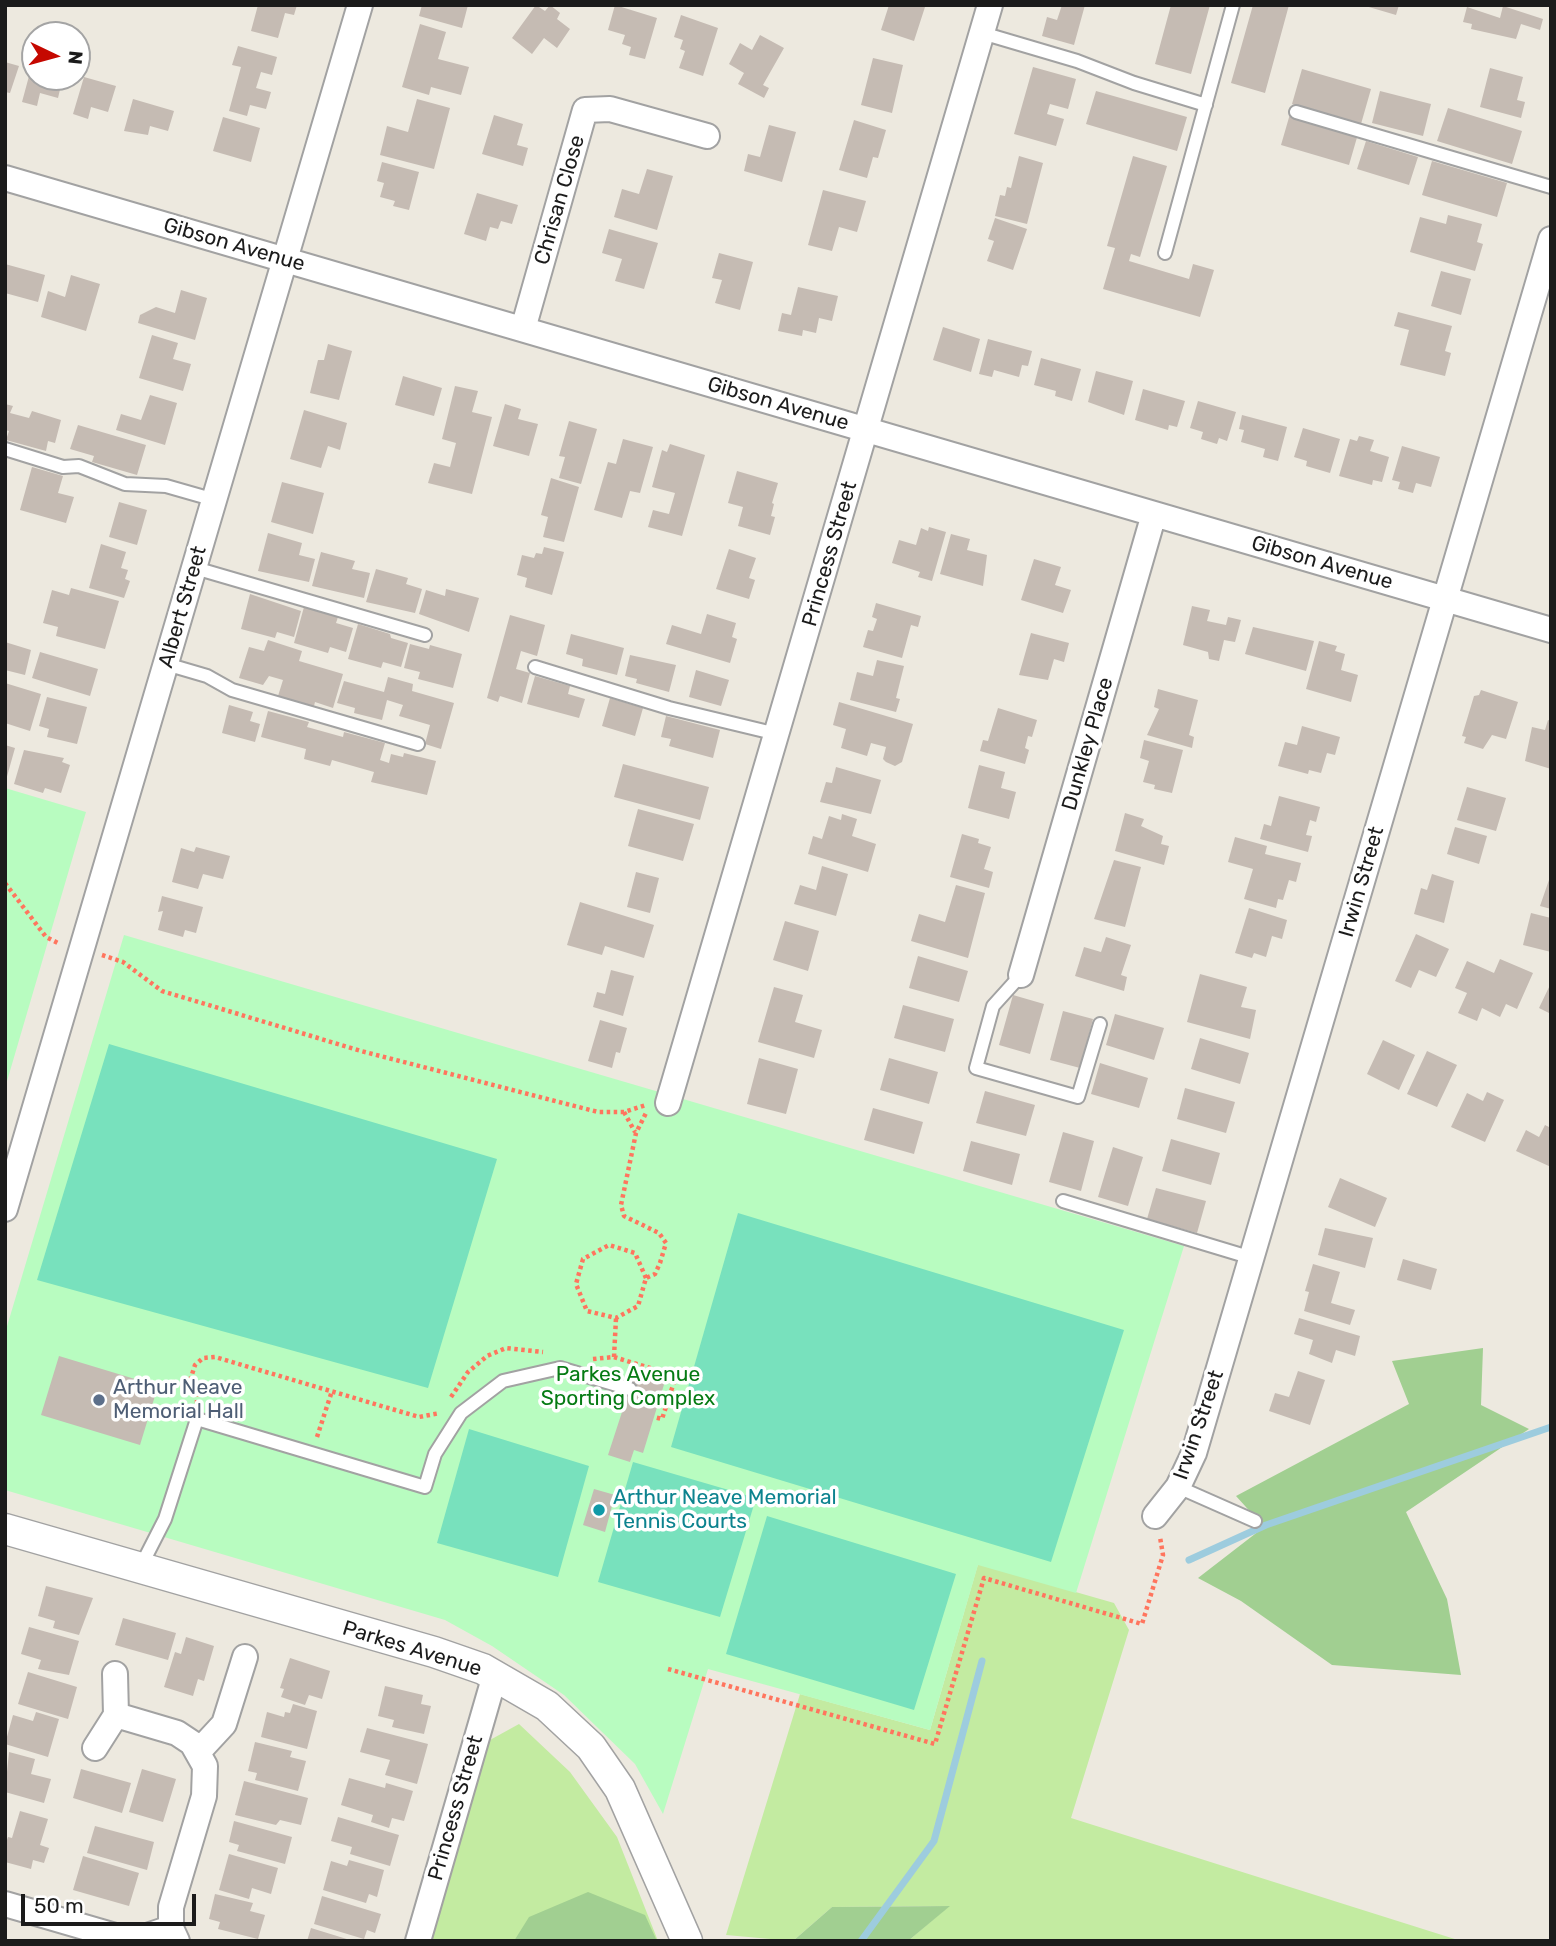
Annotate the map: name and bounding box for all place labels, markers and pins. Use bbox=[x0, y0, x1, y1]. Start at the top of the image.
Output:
place label: Arthur Neave Memorial Hall bbox=[113, 1375, 244, 1425]
marker: Arthur Neave Memorial Hall bbox=[91, 1392, 107, 1408]
place label: Arthur Neave Memorial Tennis Courts bbox=[613, 1485, 837, 1535]
marker: Arthur Neave Memorial Tennis Courts bbox=[591, 1502, 607, 1518]

